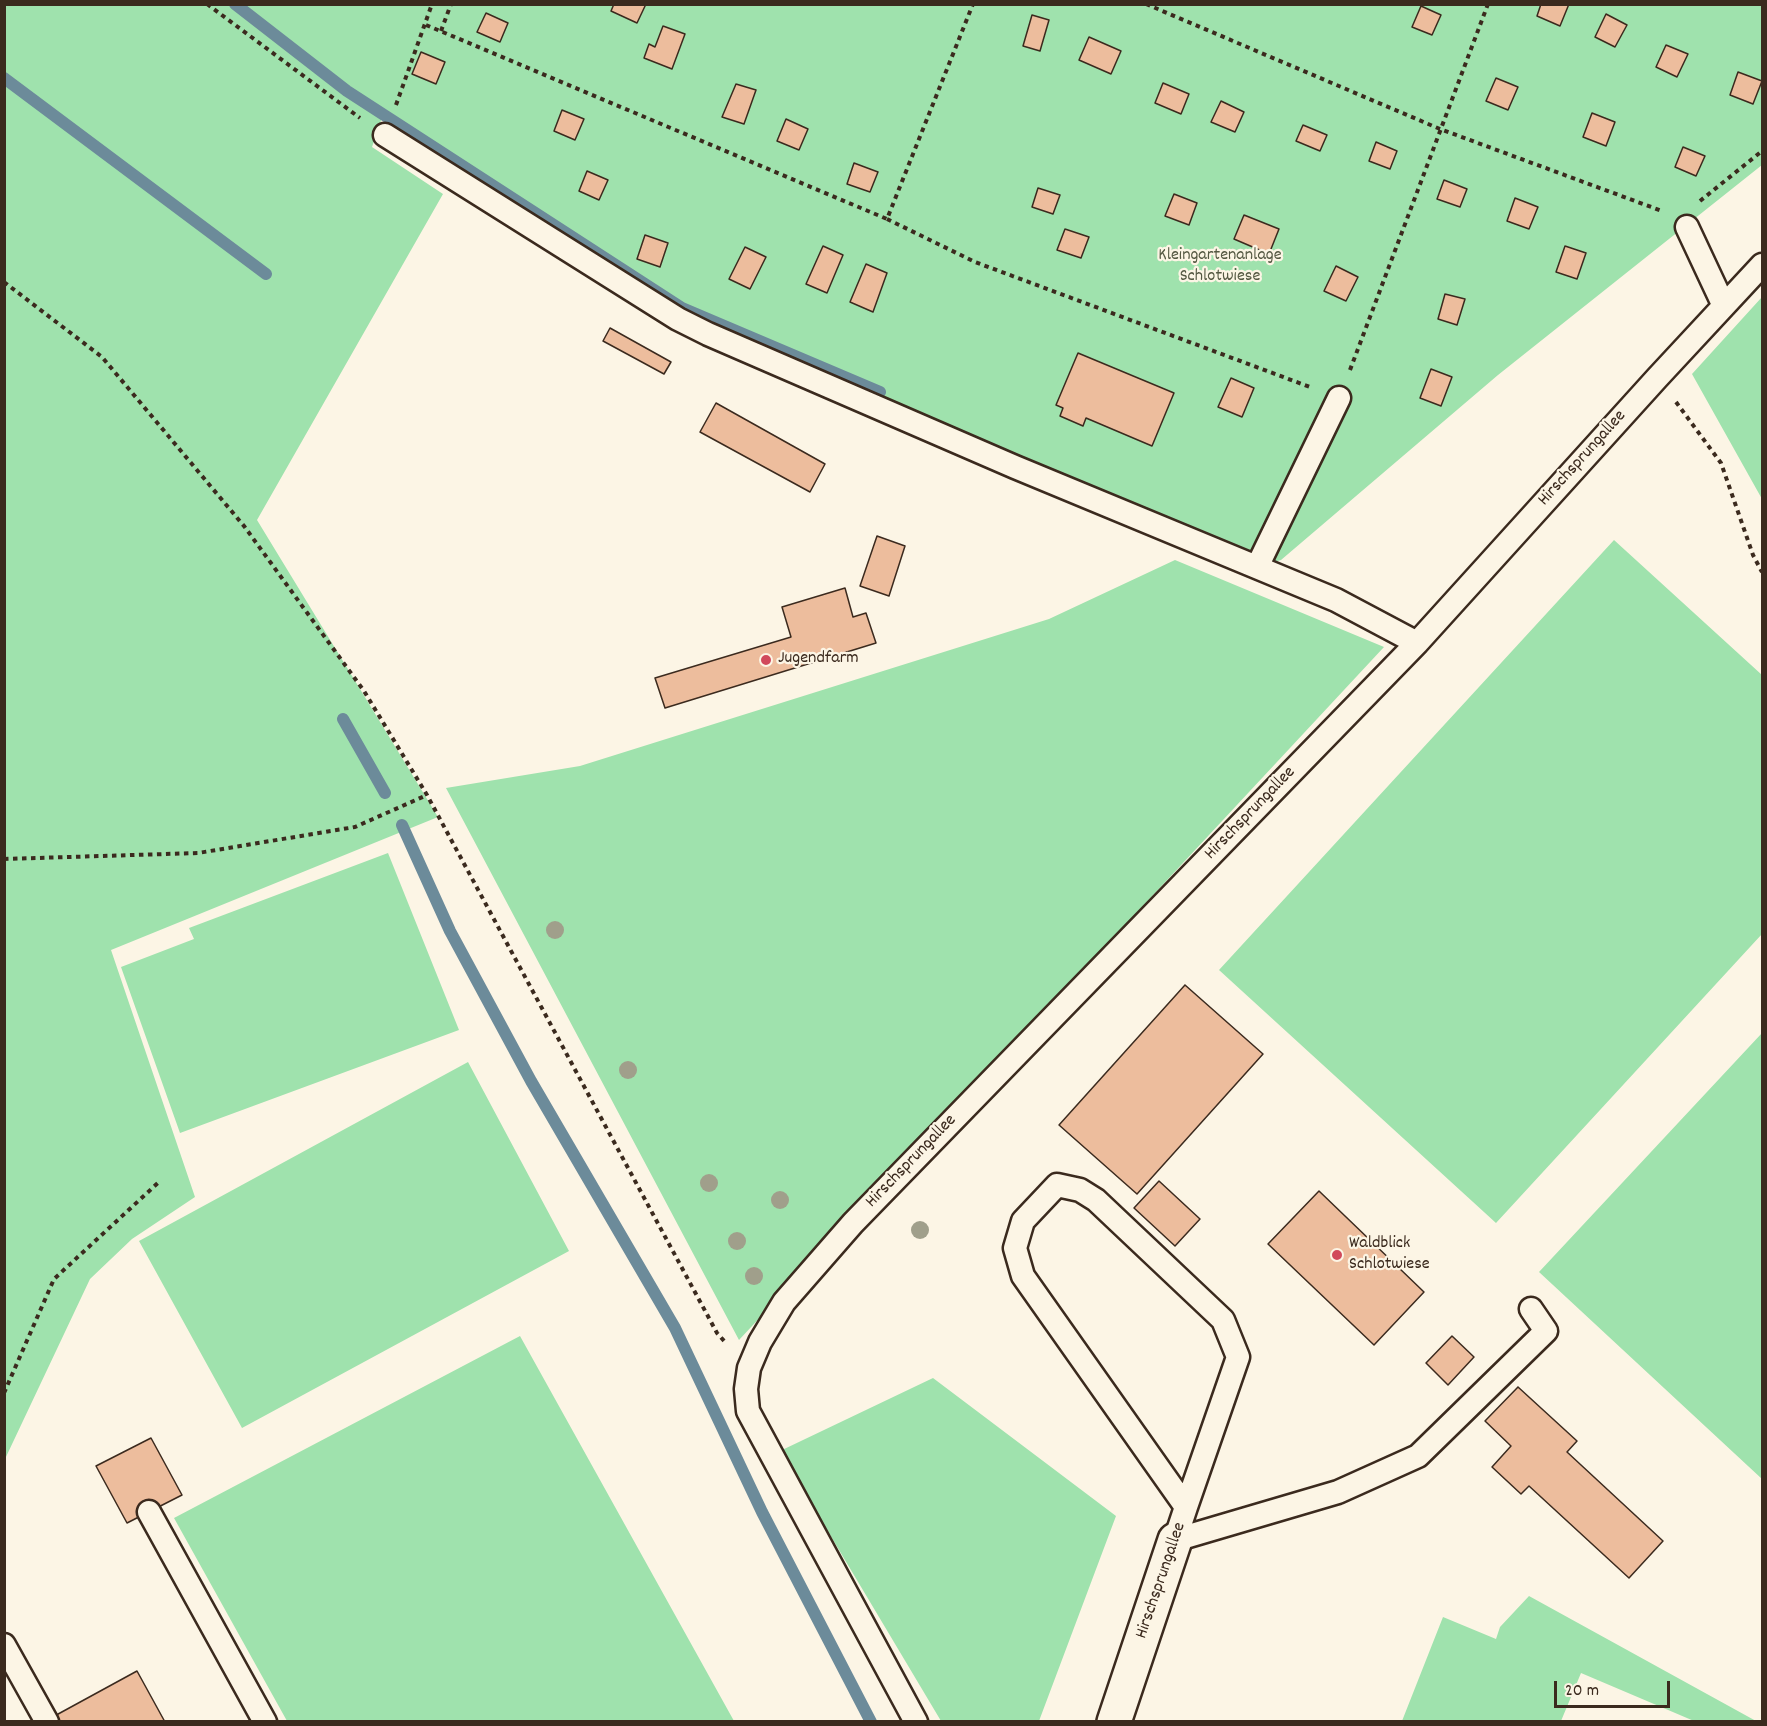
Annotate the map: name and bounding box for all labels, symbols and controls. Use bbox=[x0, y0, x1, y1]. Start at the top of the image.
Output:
park label: Kleingartenanlage Schlotwiese bbox=[1158, 246, 1282, 288]
street label: Hirschsprungallee bbox=[1534, 407, 1632, 511]
place label: Jugendfarm bbox=[778, 649, 859, 671]
marker: Jugendfarm bbox=[759, 653, 773, 667]
street label: Hirschsprungallee bbox=[1201, 763, 1301, 865]
street label: Hirschsprungallee bbox=[862, 1111, 962, 1213]
place label: Waldblick Schlotwiese bbox=[1349, 1234, 1430, 1276]
marker: Waldblick Schlotwiese bbox=[1330, 1248, 1344, 1262]
street label: Hirschsprungallee bbox=[1132, 1520, 1192, 1642]
scale bar bbox=[1557, 1669, 1672, 1707]
text: 20 m bbox=[1565, 1679, 1599, 1704]

